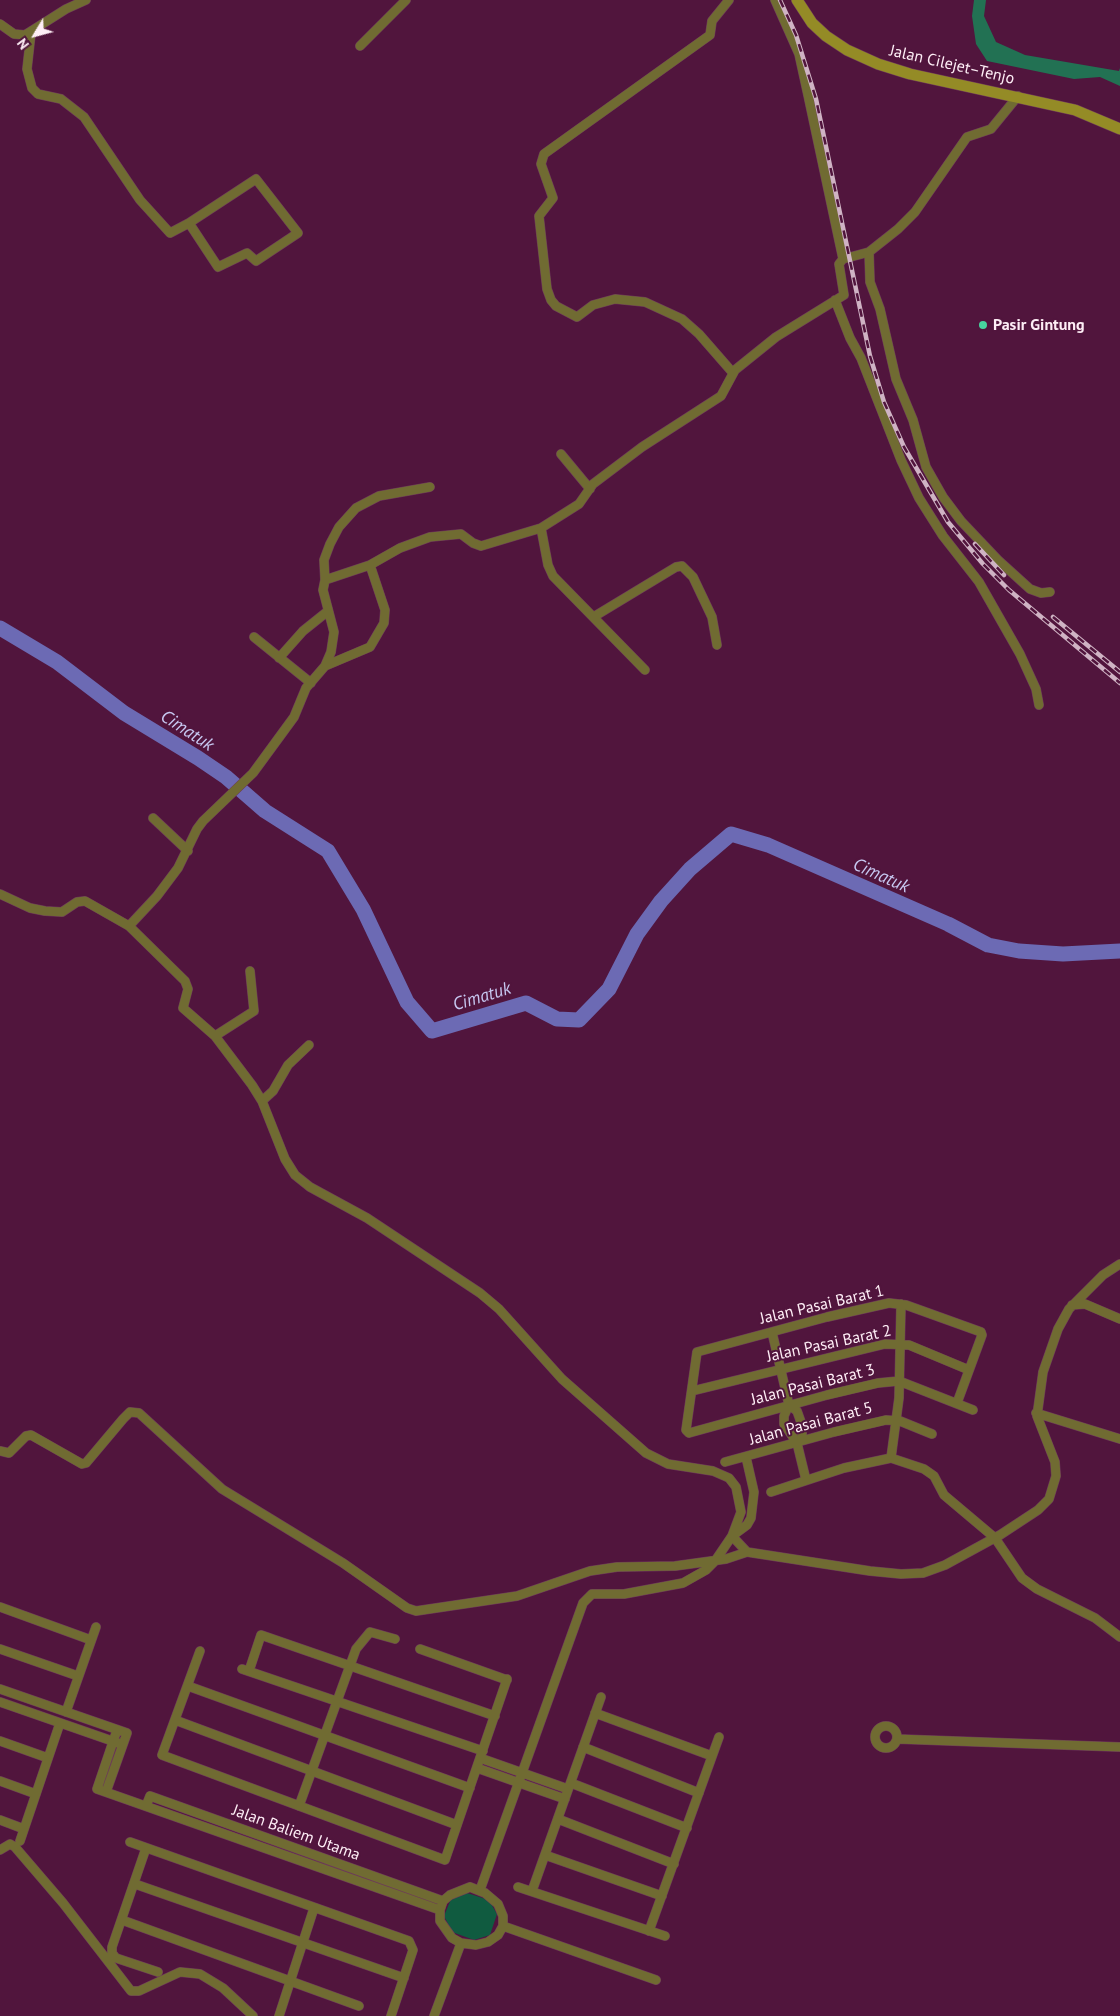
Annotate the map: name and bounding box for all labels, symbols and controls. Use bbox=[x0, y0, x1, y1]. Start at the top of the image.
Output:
north arrow bbox=[10, 10, 60, 60]
text: N bbox=[13, 35, 33, 53]
street label: Jalan Cilejet–Tenjo bbox=[888, 41, 1016, 89]
place label: Pasir Gintung bbox=[993, 315, 1085, 335]
marker: Pasir Gintung bbox=[977, 319, 989, 331]
water label: Cimatuk bbox=[156, 706, 218, 756]
water label: Cimatuk bbox=[849, 854, 913, 898]
water label: Cimatuk bbox=[450, 978, 514, 1016]
street label: Jalan Pasai Barat 1 bbox=[758, 1281, 886, 1329]
street label: Jalan Pasai Barat 2 bbox=[765, 1321, 893, 1367]
street label: Jalan Pasai Barat 3 bbox=[749, 1360, 877, 1410]
street label: Jalan Pasai Barat 5 bbox=[747, 1398, 875, 1450]
street label: Jalan Baliem Utama bbox=[229, 1801, 363, 1865]

